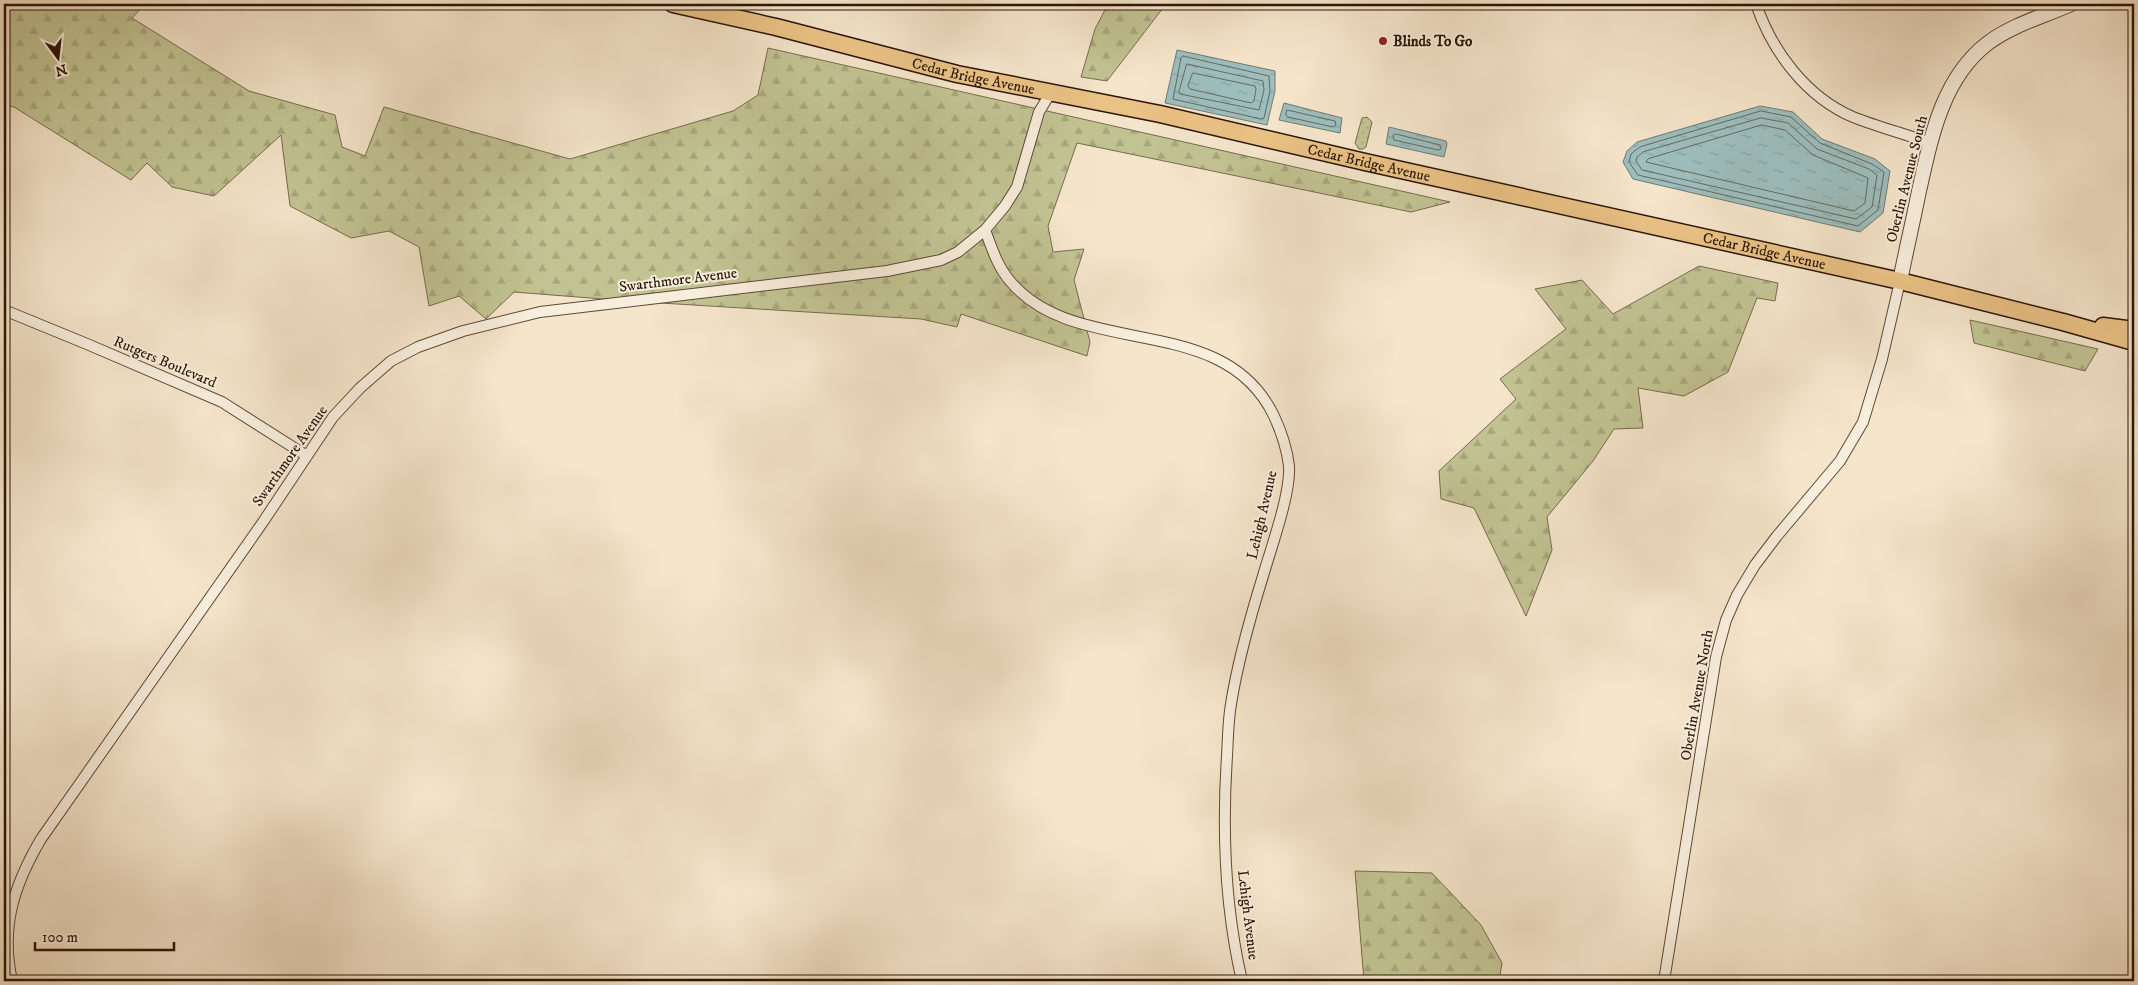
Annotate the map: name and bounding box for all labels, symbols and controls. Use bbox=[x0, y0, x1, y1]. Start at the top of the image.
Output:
north arrow bbox=[32, 32, 82, 82]
place label: Blinds To Go bbox=[1393, 32, 1473, 51]
marker: Blinds To Go bbox=[1377, 35, 1389, 47]
street label: Cedar Bridge Avenue bbox=[910, 53, 1036, 99]
text: N bbox=[53, 59, 69, 80]
street label: Oberlin Avenue South bbox=[1882, 113, 1932, 245]
street label: Cedar Bridge Avenue bbox=[1306, 139, 1432, 186]
street label: Cedar Bridge Avenue bbox=[1701, 228, 1827, 274]
street label: Swarthmore Avenue bbox=[618, 263, 738, 297]
street label: Rutgers Boulevard bbox=[111, 332, 220, 392]
street label: Swarthmore Avenue bbox=[248, 402, 332, 510]
street label: Lehigh Avenue bbox=[1243, 469, 1281, 561]
street label: Oberlin Avenue North bbox=[1676, 628, 1718, 762]
street label: Lehigh Avenue bbox=[1233, 869, 1263, 961]
scale bar bbox=[35, 920, 174, 952]
text: 100 m bbox=[42, 928, 78, 947]

